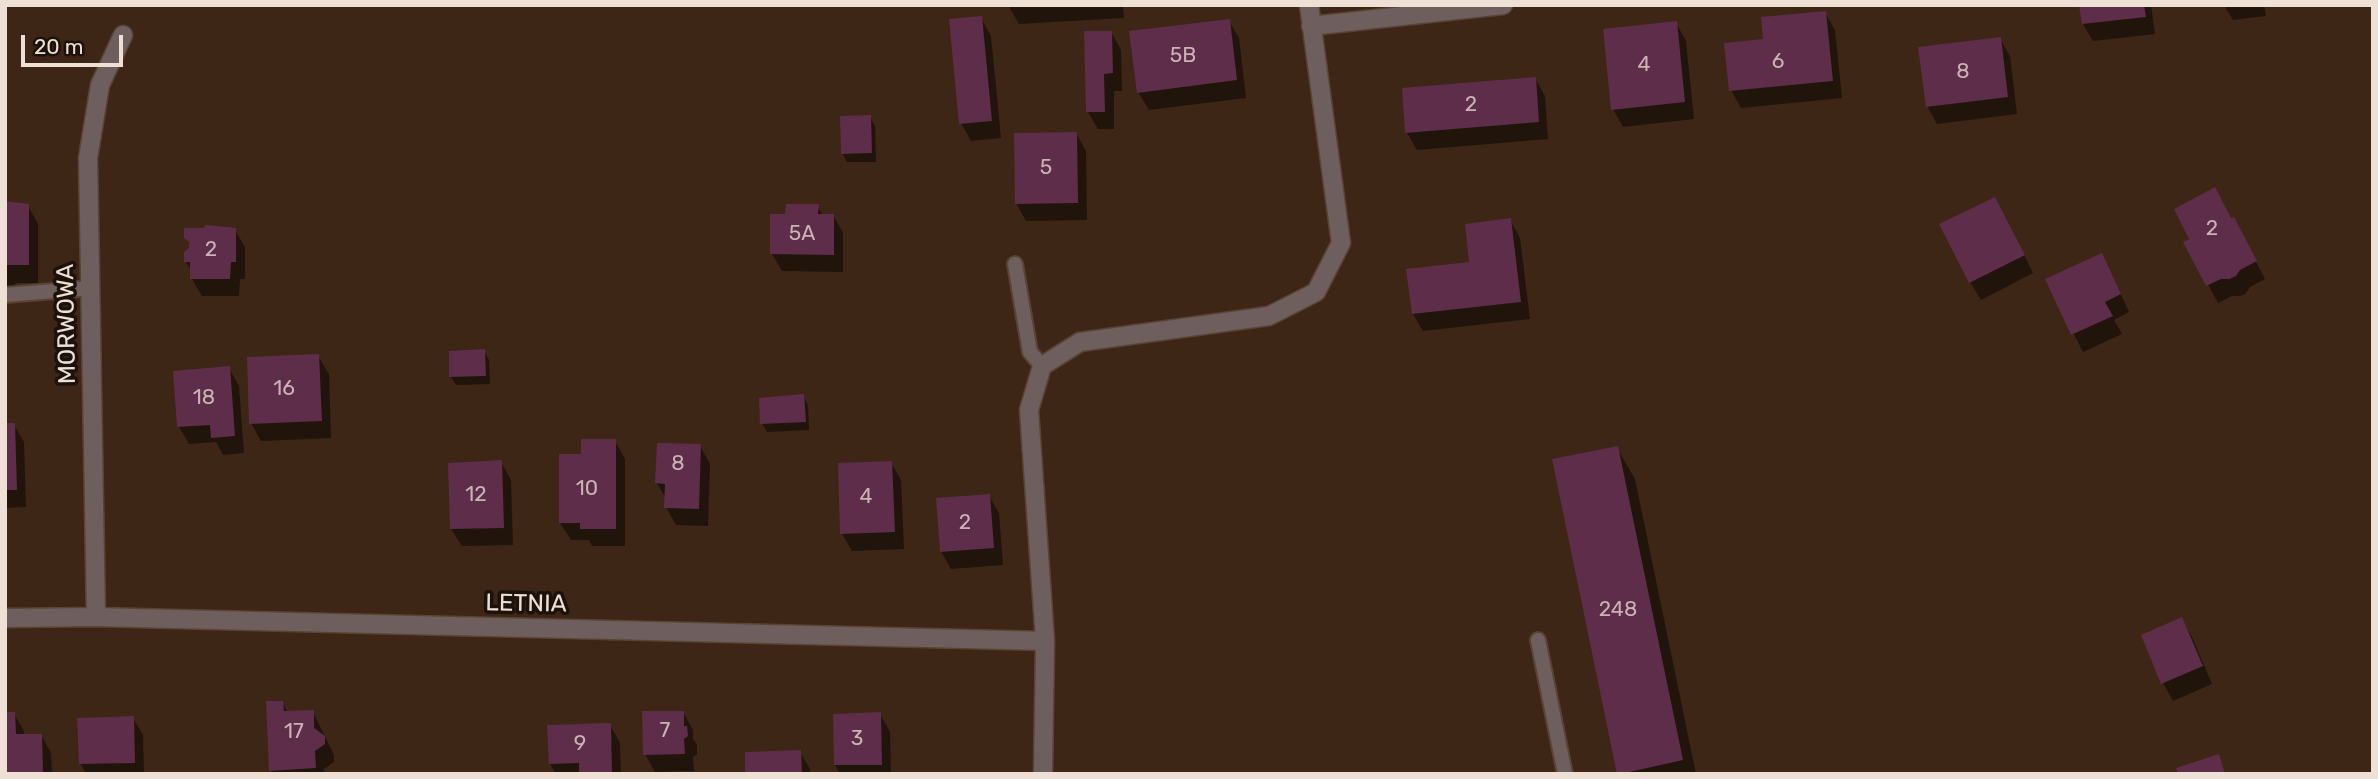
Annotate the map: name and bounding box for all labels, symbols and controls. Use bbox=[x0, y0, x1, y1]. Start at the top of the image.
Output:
scale bar bbox=[24, 21, 126, 65]
text: 20 m bbox=[34, 34, 83, 59]
house number: 5B bbox=[1170, 43, 1196, 69]
house number: 6 bbox=[1772, 49, 1784, 75]
house number: 4 bbox=[1637, 52, 1651, 78]
house number: 8 bbox=[1956, 59, 1970, 85]
house number: 2 bbox=[1465, 92, 1477, 118]
house number: 5 bbox=[1040, 155, 1052, 181]
house number: 2 bbox=[2206, 216, 2218, 242]
house number: 5A bbox=[789, 221, 815, 247]
house number: 2 bbox=[205, 237, 217, 263]
street label: MORWOWA bbox=[52, 264, 82, 384]
house number: 16 bbox=[273, 376, 295, 402]
house number: 18 bbox=[193, 385, 215, 411]
house number: 8 bbox=[671, 451, 685, 477]
house number: 10 bbox=[576, 476, 598, 502]
house number: 12 bbox=[465, 482, 487, 508]
house number: 4 bbox=[859, 484, 873, 510]
house number: 2 bbox=[959, 510, 971, 536]
street label: LETNIA bbox=[485, 589, 567, 619]
house number: 248 bbox=[1599, 597, 1637, 623]
house number: 7 bbox=[660, 718, 670, 744]
house number: 17 bbox=[284, 719, 304, 745]
house number: 3 bbox=[851, 726, 863, 752]
house number: 9 bbox=[574, 731, 586, 757]

